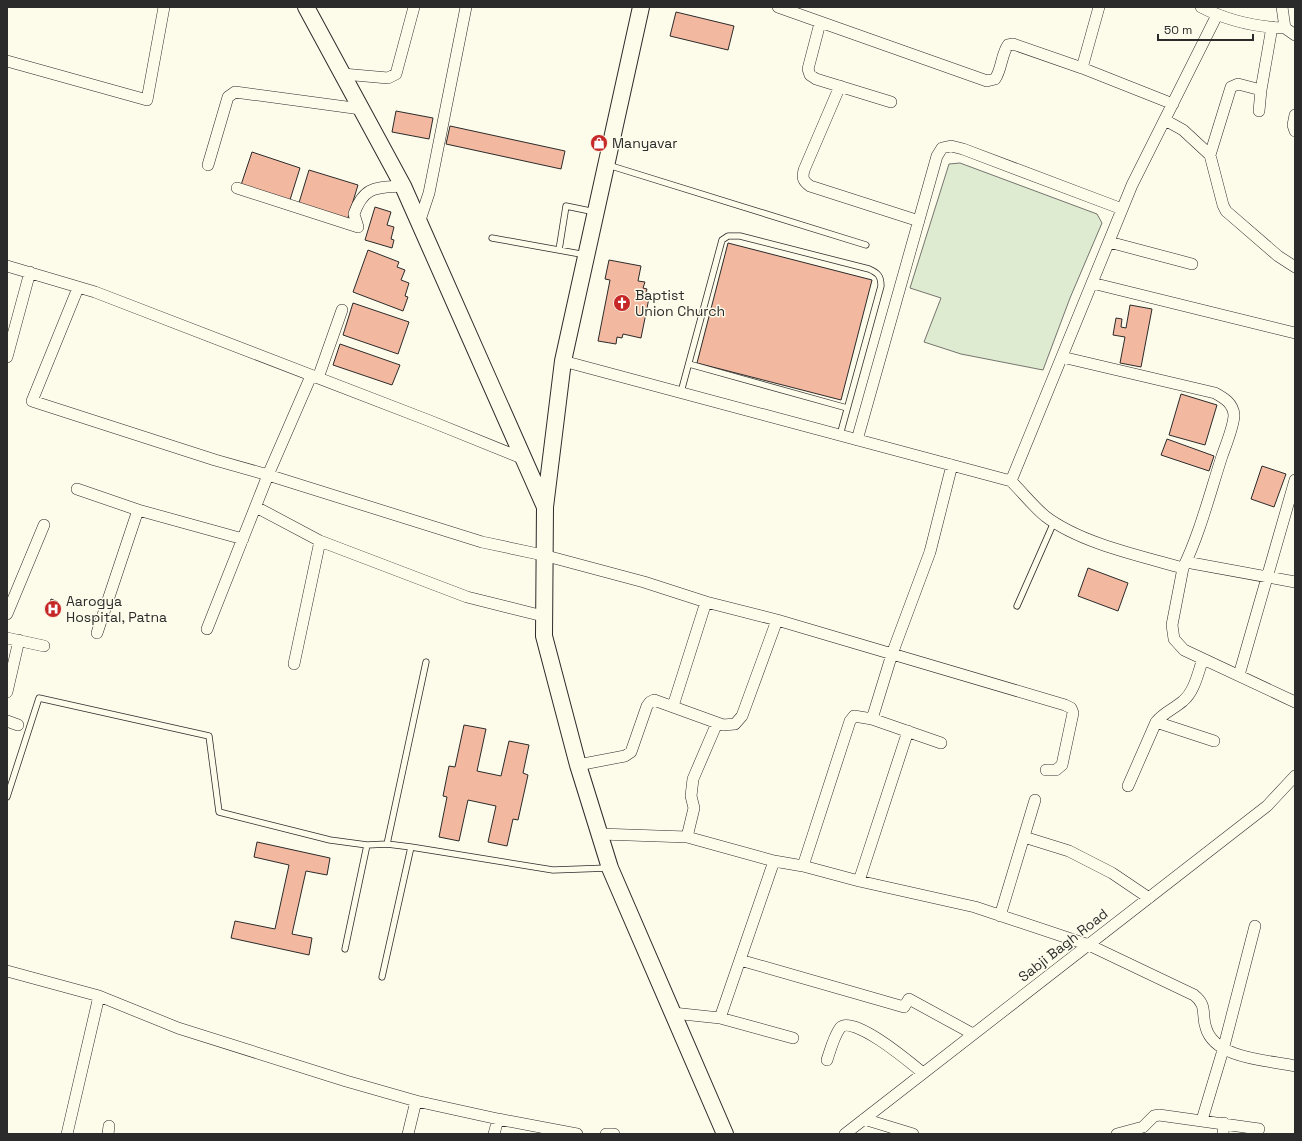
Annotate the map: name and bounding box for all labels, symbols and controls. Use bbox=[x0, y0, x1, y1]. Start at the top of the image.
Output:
scale bar bbox=[1158, 16, 1253, 42]
text: 50 m bbox=[1164, 22, 1192, 38]
shop icon: Manyavar bbox=[589, 133, 609, 153]
place label: Manyavar bbox=[612, 134, 678, 152]
place label: Baptist Union Church bbox=[635, 286, 725, 320]
church icon: Baptist Union Church bbox=[612, 293, 632, 313]
place label: Aarogya Hospital, Patna bbox=[66, 592, 167, 626]
hospital icon: Aarogya Hospital, Patna bbox=[43, 599, 63, 619]
street label: Sabji Bagh Road bbox=[1015, 904, 1111, 986]

